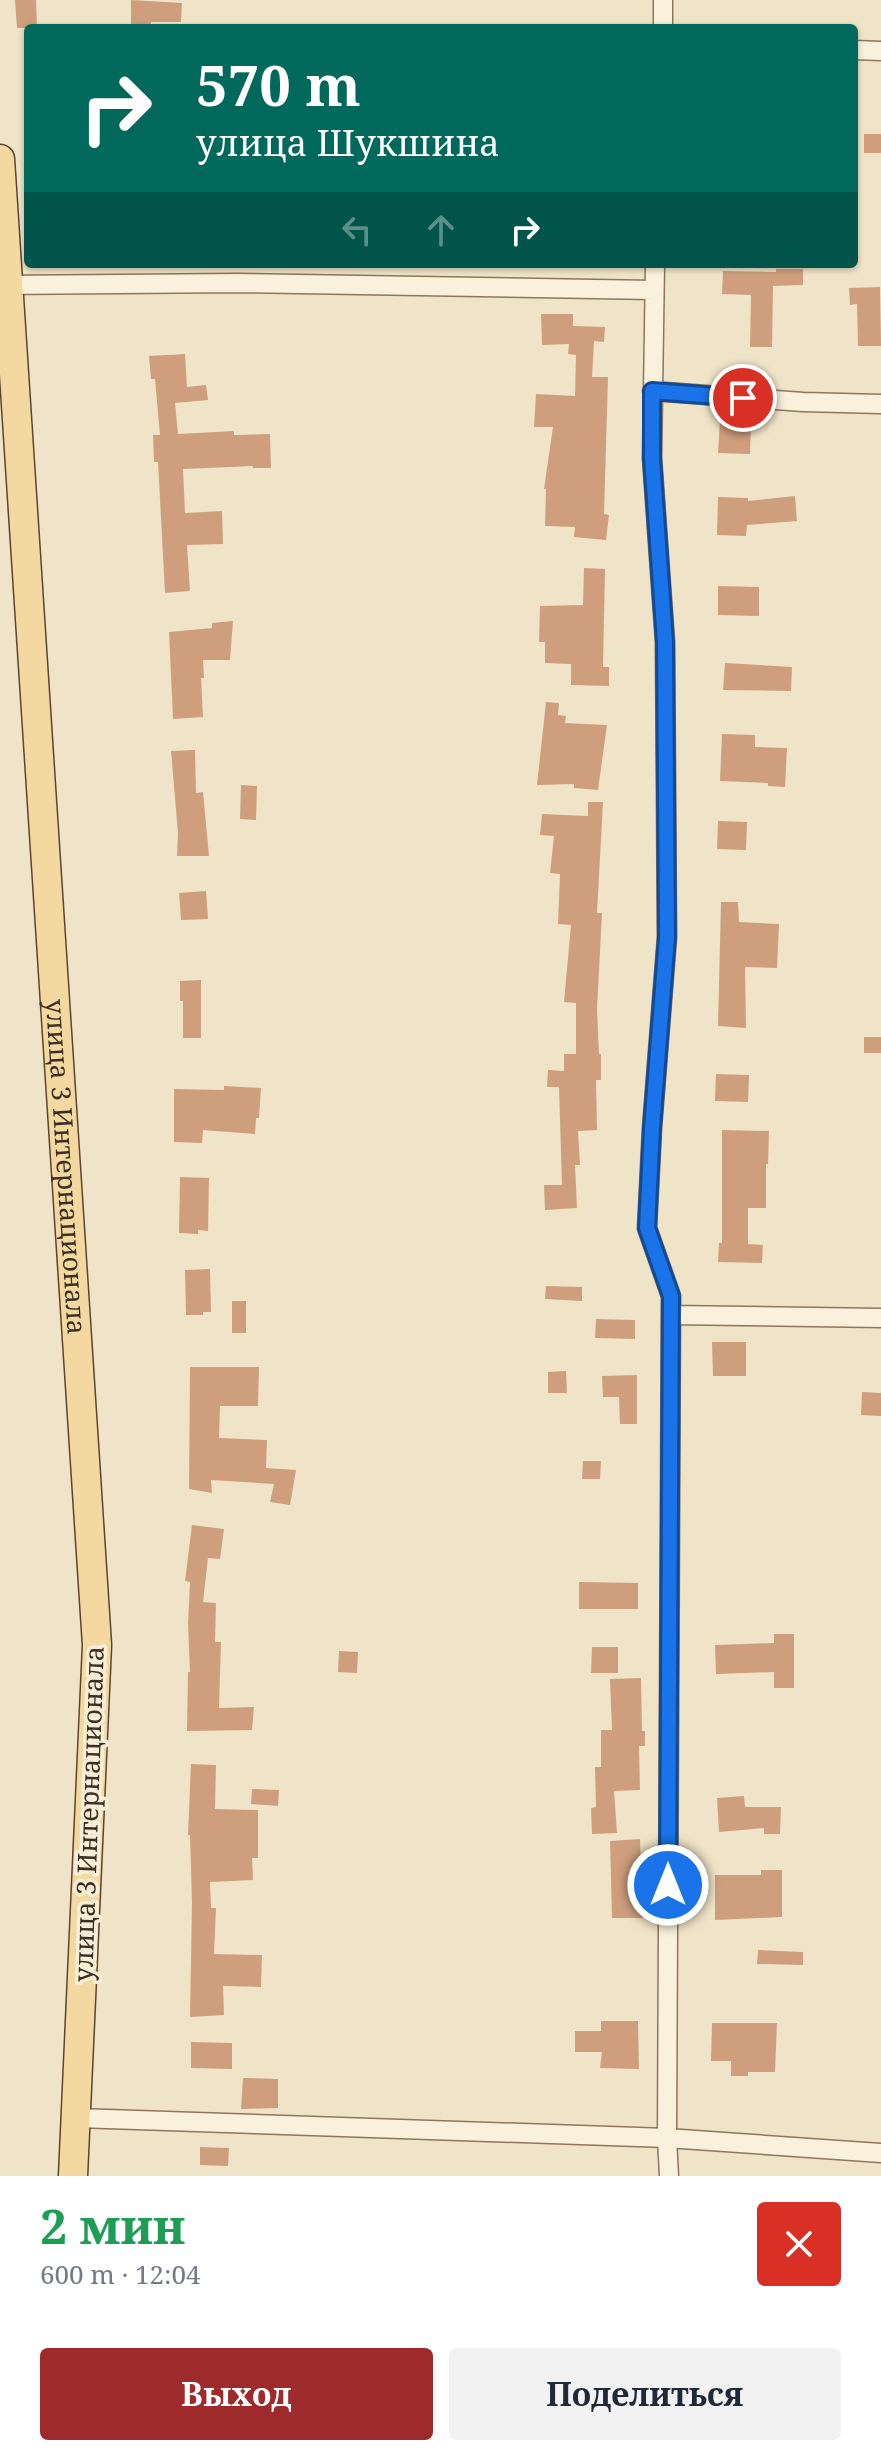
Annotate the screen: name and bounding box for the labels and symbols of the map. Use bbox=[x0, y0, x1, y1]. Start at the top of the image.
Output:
pin bbox=[709, 364, 777, 432]
street label: улица 3 Интернационала bbox=[38, 998, 96, 1336]
street label: улица 3 Интернационала bbox=[64, 1645, 112, 1982]
position arrow bbox=[626, 1843, 710, 1927]

